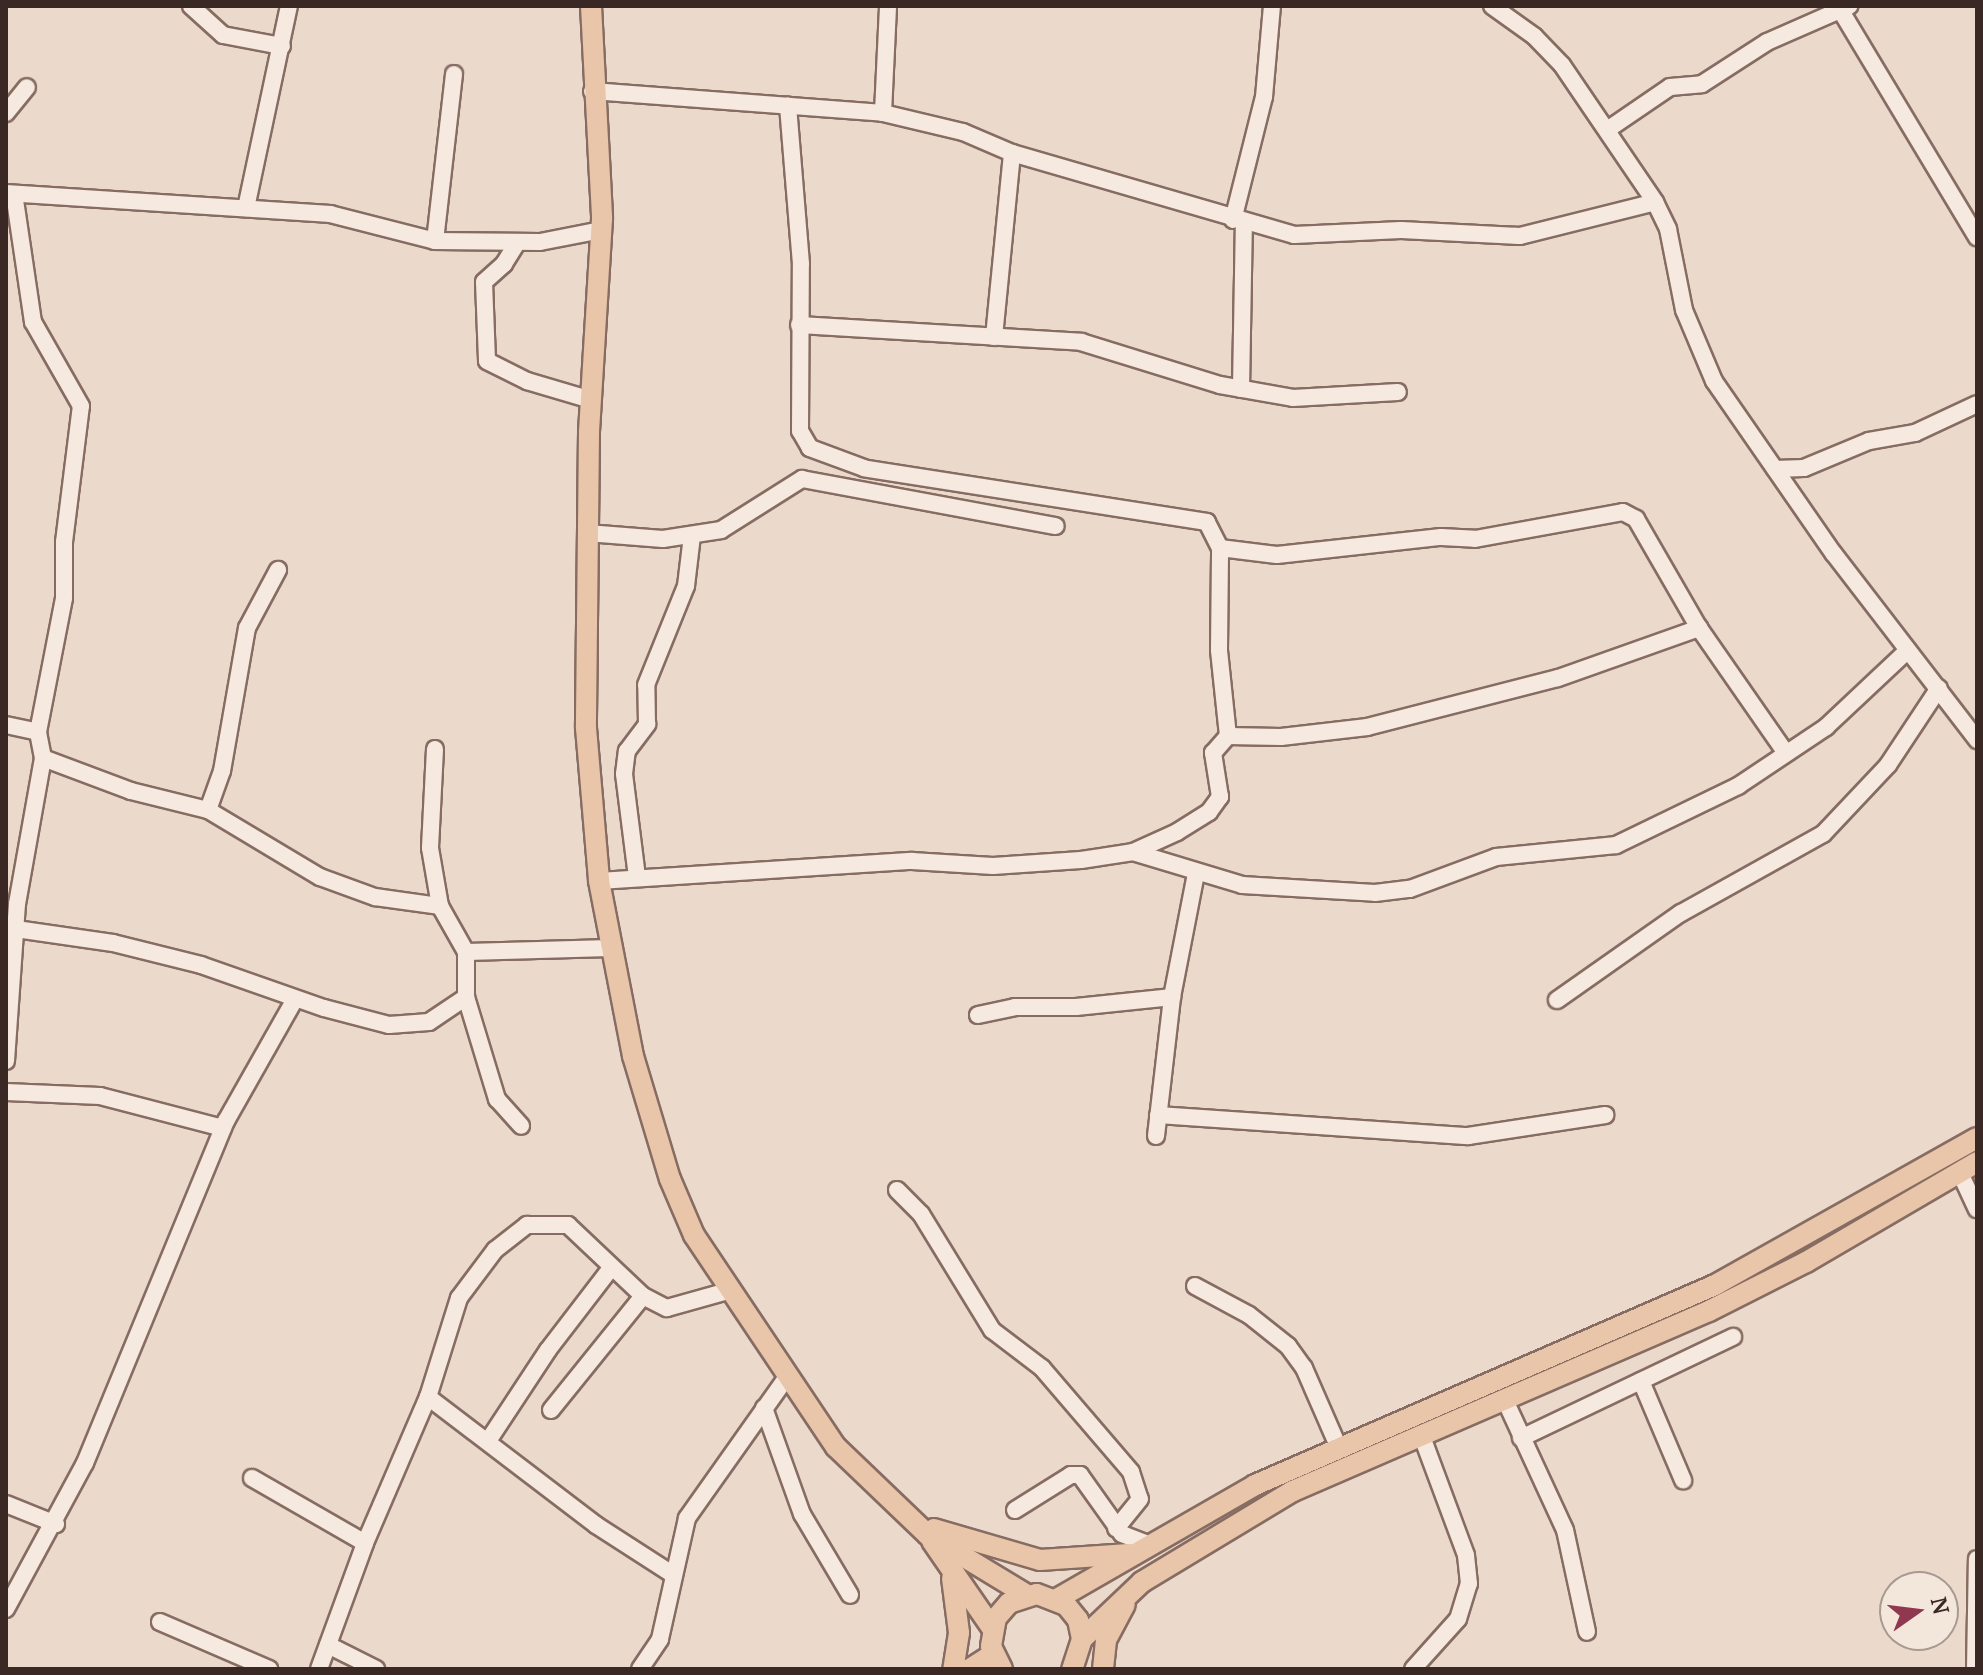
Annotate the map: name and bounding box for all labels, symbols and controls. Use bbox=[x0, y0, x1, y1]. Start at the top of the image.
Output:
north arrow bbox=[1879, 1571, 1959, 1651]
text: N bbox=[1925, 1594, 1957, 1617]

